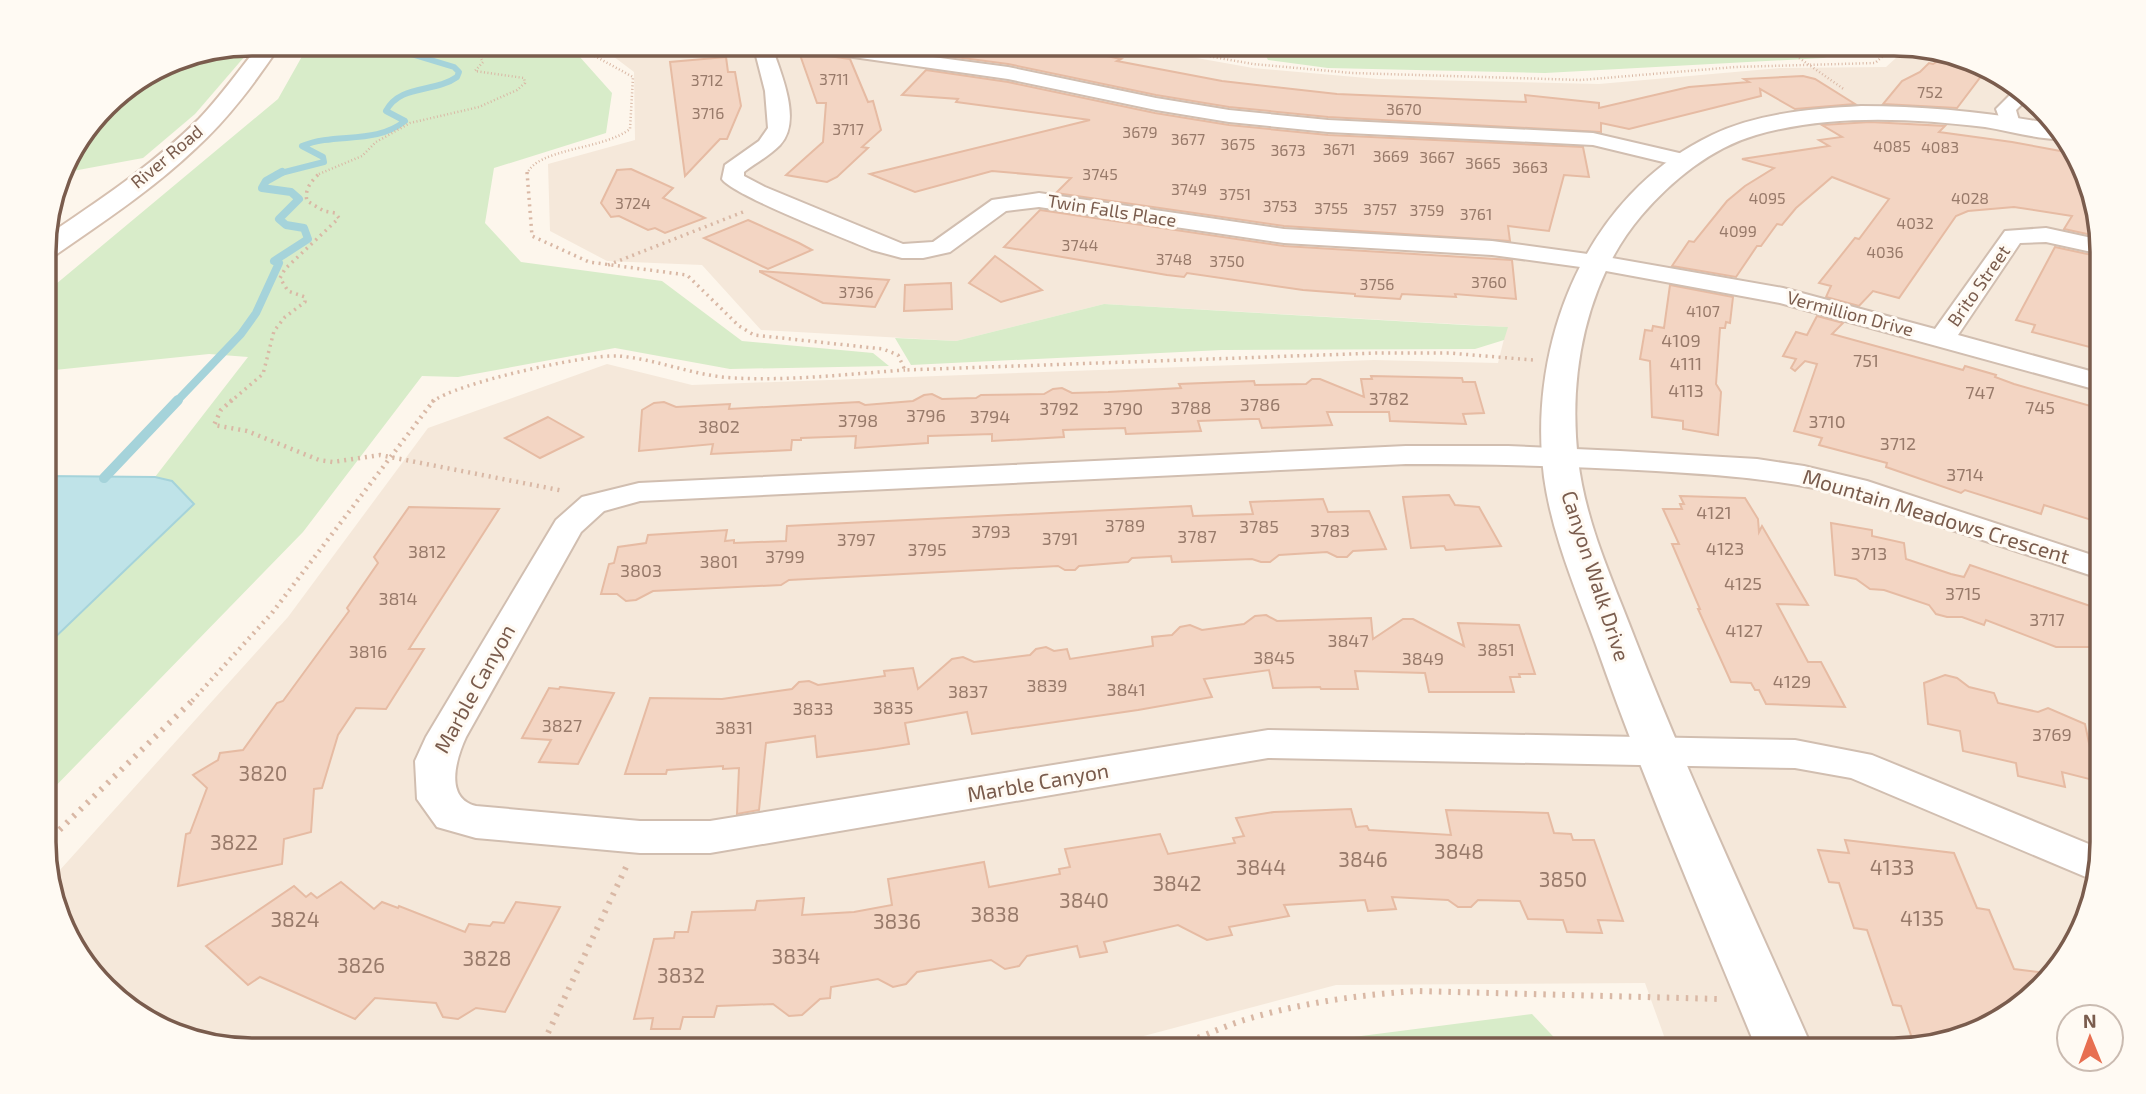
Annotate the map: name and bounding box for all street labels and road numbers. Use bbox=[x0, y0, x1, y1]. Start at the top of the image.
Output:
street label: River Road bbox=[126, 120, 207, 193]
street label: Twin Falls Place bbox=[1046, 189, 1178, 231]
street label: Brito Street bbox=[1942, 241, 2014, 330]
street label: Vermillion Drive bbox=[1785, 286, 1916, 340]
street label: Mountain Meadows Crescent bbox=[1800, 463, 2073, 568]
street label: Canyon Walk Drive bbox=[1557, 487, 1636, 664]
street label: Marble Canyon bbox=[428, 620, 519, 757]
street label: Marble Canyon bbox=[965, 757, 1111, 806]

